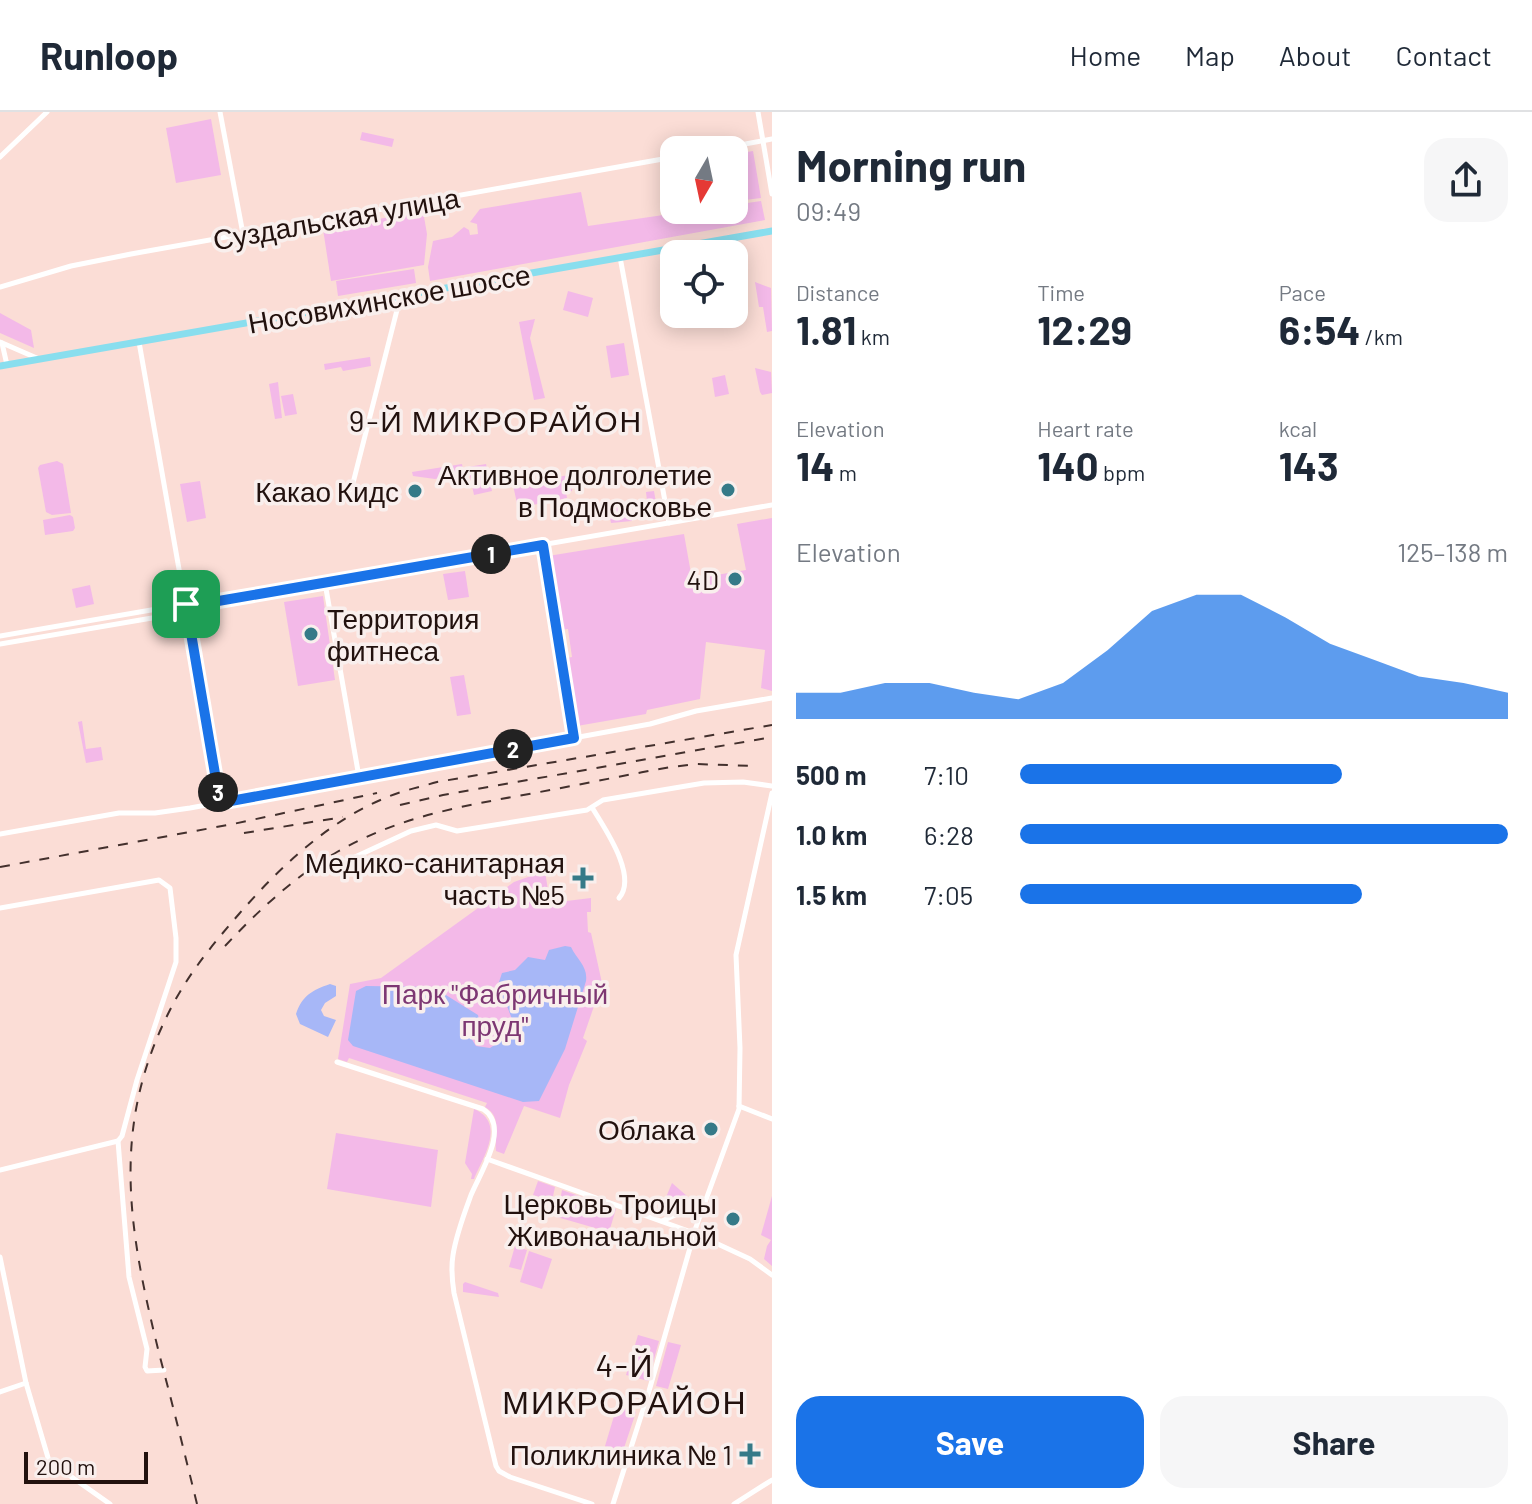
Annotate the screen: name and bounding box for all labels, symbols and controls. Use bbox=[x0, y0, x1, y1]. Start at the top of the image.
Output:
text: Runloop bbox=[40, 32, 178, 78]
text: Home bbox=[1070, 38, 1141, 72]
text: Map bbox=[1185, 38, 1235, 72]
text: About bbox=[1279, 38, 1351, 72]
text: Contact bbox=[1395, 38, 1492, 72]
north arrow bbox=[660, 136, 748, 224]
map controls bbox=[660, 136, 748, 328]
text: Morning run bbox=[796, 138, 1026, 191]
button: share bbox=[1424, 138, 1508, 222]
street label: Суздальская улица bbox=[210, 180, 462, 256]
text: 09:49 bbox=[796, 195, 861, 226]
button: locate bbox=[660, 240, 748, 328]
street label: Носовихинское шоссе bbox=[245, 256, 533, 340]
text: Distance bbox=[796, 279, 880, 305]
text: Time bbox=[1037, 279, 1085, 305]
text: Pace bbox=[1279, 279, 1326, 305]
text: 1.81 bbox=[796, 305, 856, 353]
text: 12:29 bbox=[1037, 305, 1132, 353]
text: 6:54 bbox=[1279, 305, 1360, 353]
text: km bbox=[856, 323, 890, 349]
text: /km bbox=[1360, 323, 1403, 349]
district label: 9-Й МИКРОРАЙОН bbox=[349, 402, 643, 438]
text: Elevation bbox=[796, 415, 885, 441]
text: Heart rate bbox=[1037, 415, 1134, 441]
text: kcal bbox=[1279, 415, 1317, 441]
text: 14 bbox=[796, 441, 834, 489]
text: 140 bbox=[1037, 441, 1099, 489]
text: 143 bbox=[1279, 441, 1339, 489]
place label: Активное долголетие в Подмосковье bbox=[438, 457, 712, 523]
text: m bbox=[834, 459, 857, 485]
text: bpm bbox=[1099, 459, 1145, 485]
place label: Какао Кидс bbox=[255, 474, 399, 508]
marker: Активное долголетие в Подмосковье bbox=[719, 481, 737, 499]
marker: Какао Кидс bbox=[406, 482, 424, 500]
pin: 1 bbox=[471, 534, 511, 574]
text: Elevation bbox=[796, 536, 901, 567]
text: 125–138 m bbox=[1397, 536, 1508, 567]
text: 1 bbox=[487, 541, 495, 567]
place label: 4D bbox=[686, 562, 719, 596]
pin bbox=[152, 570, 220, 638]
marker: 4D bbox=[726, 570, 744, 588]
icon: arrive bbox=[164, 582, 208, 626]
place label: Территория фитнеса bbox=[327, 601, 479, 667]
marker: Территория фитнеса bbox=[302, 625, 320, 643]
pin: 2 bbox=[493, 729, 533, 769]
text: 2 bbox=[507, 736, 519, 762]
text: 500 m bbox=[796, 759, 867, 790]
text: 7:10 bbox=[924, 759, 969, 790]
pin: 3 bbox=[198, 772, 238, 812]
text: 3 bbox=[212, 779, 224, 805]
text: 1.0 km bbox=[796, 819, 867, 850]
text: 6:28 bbox=[924, 819, 974, 850]
place label: Медико-санитарная часть №5 bbox=[305, 845, 565, 911]
marker: Медико-санитарная часть №5 bbox=[572, 867, 594, 889]
text: 1.5 km bbox=[796, 879, 867, 910]
text: 7:05 bbox=[924, 879, 973, 910]
park label: Парк "Фабричный пруд" bbox=[382, 976, 608, 1042]
place label: Облака bbox=[598, 1112, 695, 1146]
marker: Облака bbox=[702, 1120, 720, 1138]
place label: Церковь Троицы Живоначальной bbox=[503, 1186, 717, 1252]
marker: Церковь Троицы Живоначальной bbox=[724, 1210, 742, 1228]
district label: 4-Й МИКРОРАЙОН bbox=[502, 1345, 748, 1420]
button: Save bbox=[796, 1396, 1144, 1488]
button: Share bbox=[1160, 1396, 1508, 1488]
place label: Поликлиника № 1 bbox=[510, 1437, 732, 1471]
marker: Поликлиника № 1 bbox=[739, 1443, 761, 1465]
scale bar bbox=[24, 1448, 148, 1484]
text: 200 m bbox=[36, 1453, 95, 1479]

